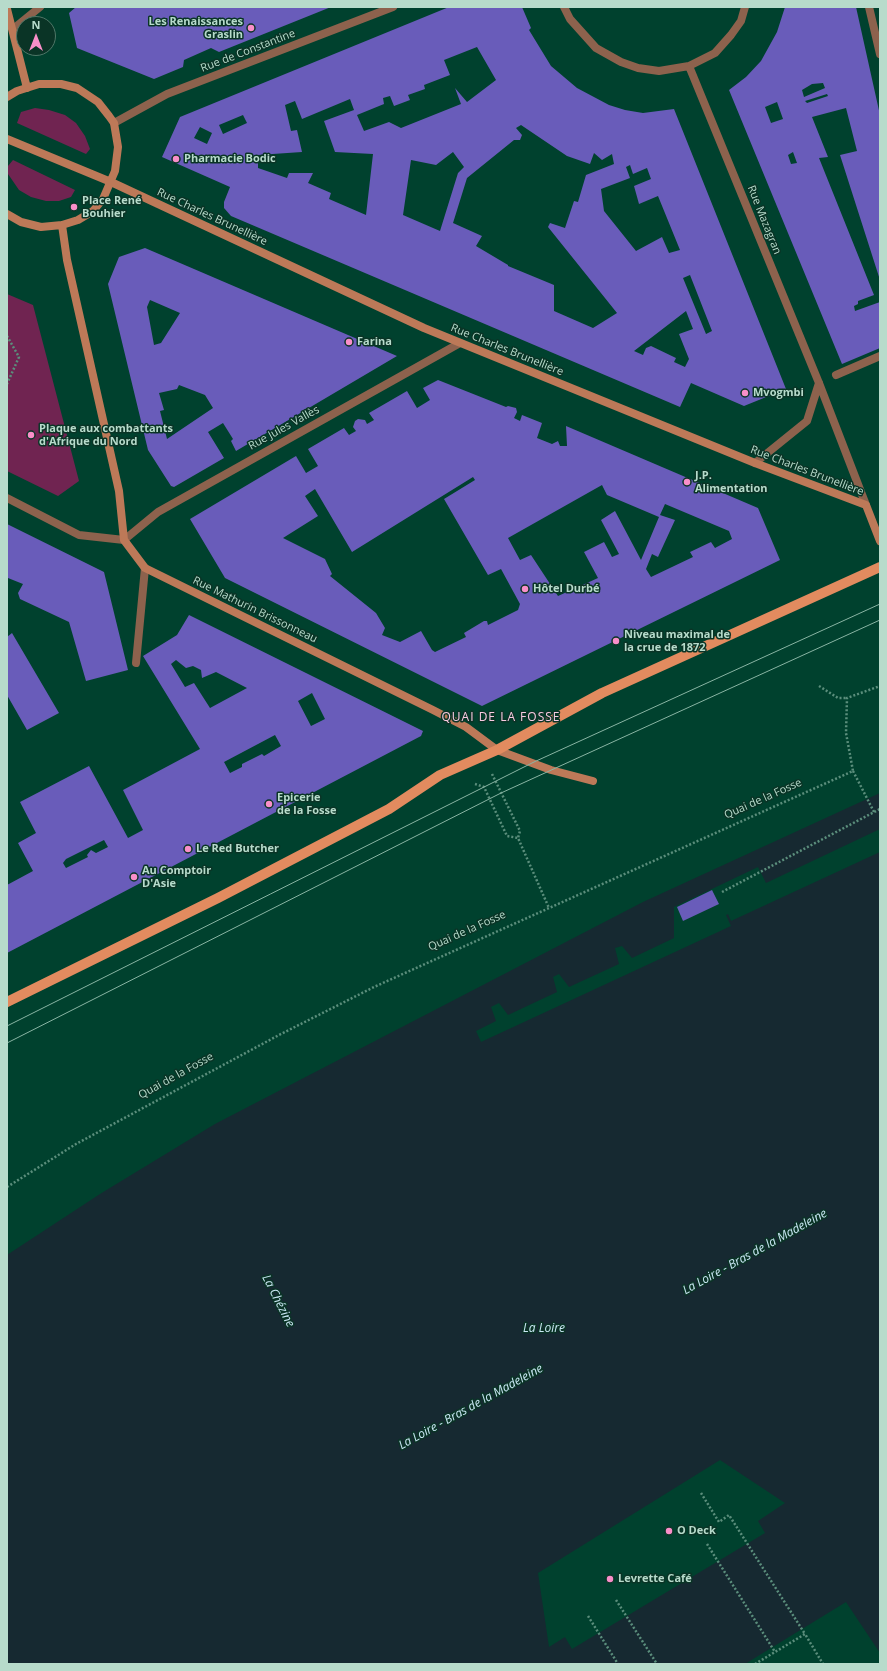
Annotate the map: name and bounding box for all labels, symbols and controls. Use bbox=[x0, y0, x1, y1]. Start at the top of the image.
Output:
place label: Les Renaissances Graslin bbox=[149, 15, 243, 41]
north arrow bbox=[16, 16, 56, 56]
text: N bbox=[32, 17, 40, 32]
marker: Les Renaissances Graslin bbox=[246, 23, 256, 33]
street label: Rue de Constantine bbox=[199, 27, 297, 75]
place label: Pharmacie Bodic bbox=[184, 152, 276, 166]
marker: Pharmacie Bodic bbox=[171, 154, 181, 164]
street label: Rue Mazagran bbox=[744, 184, 784, 256]
street label: Rue Charles Brunellière bbox=[155, 186, 269, 248]
place label: Place René Bouhier bbox=[82, 194, 141, 220]
marker: Place René Bouhier bbox=[69, 202, 79, 212]
street label: Rue Charles Brunellière bbox=[449, 321, 565, 379]
place label: Farina bbox=[357, 335, 392, 349]
marker: Farina bbox=[344, 337, 354, 347]
place label: Mvogmbi bbox=[753, 386, 804, 400]
marker: Mvogmbi bbox=[740, 388, 750, 398]
street label: Rue Jules Vallès bbox=[246, 403, 322, 453]
place label: Plaque aux combattants d'Afrique du Nord bbox=[39, 422, 173, 448]
marker: Plaque aux combattants d'Afrique du Nord bbox=[26, 430, 36, 440]
street label: Rue Charles Brunellière bbox=[748, 443, 866, 499]
place label: J.P. Alimentation bbox=[695, 469, 767, 495]
marker: J.P. Alimentation bbox=[682, 477, 692, 487]
street label: Rue Mathurin Brissonneau bbox=[191, 574, 319, 646]
place label: Hôtel Durbé bbox=[533, 582, 600, 596]
marker: Hôtel Durbé bbox=[520, 584, 530, 594]
place label: Niveau maximal de la crue de 1872 bbox=[624, 628, 730, 654]
marker: Niveau maximal de la crue de 1872 bbox=[611, 636, 621, 646]
district label: QUAI DE LA FOSSE bbox=[442, 711, 560, 725]
street label: Quai de la Fosse bbox=[722, 776, 804, 822]
place label: Epicerie de la Fosse bbox=[277, 791, 336, 817]
marker: Epicerie de la Fosse bbox=[264, 799, 274, 809]
place label: Le Red Butcher bbox=[196, 842, 279, 856]
marker: Le Red Butcher bbox=[183, 844, 193, 854]
place label: Au Comptoir D'Asie bbox=[142, 864, 211, 890]
marker: Au Comptoir D'Asie bbox=[129, 872, 139, 882]
street label: Quai de la Fosse bbox=[426, 908, 508, 954]
street label: Quai de la Fosse bbox=[136, 1050, 216, 1102]
water label: La Loire - Bras de la Madeleine bbox=[680, 1206, 830, 1298]
water label: La Chézine bbox=[259, 1272, 297, 1330]
water label: La Loire bbox=[523, 1322, 565, 1336]
water label: La Loire - Bras de la Madeleine bbox=[396, 1361, 546, 1453]
place label: O Deck bbox=[677, 1524, 716, 1538]
marker: O Deck bbox=[664, 1526, 674, 1536]
place label: Levrette Café bbox=[618, 1572, 692, 1586]
marker: Levrette Café bbox=[605, 1574, 615, 1584]

